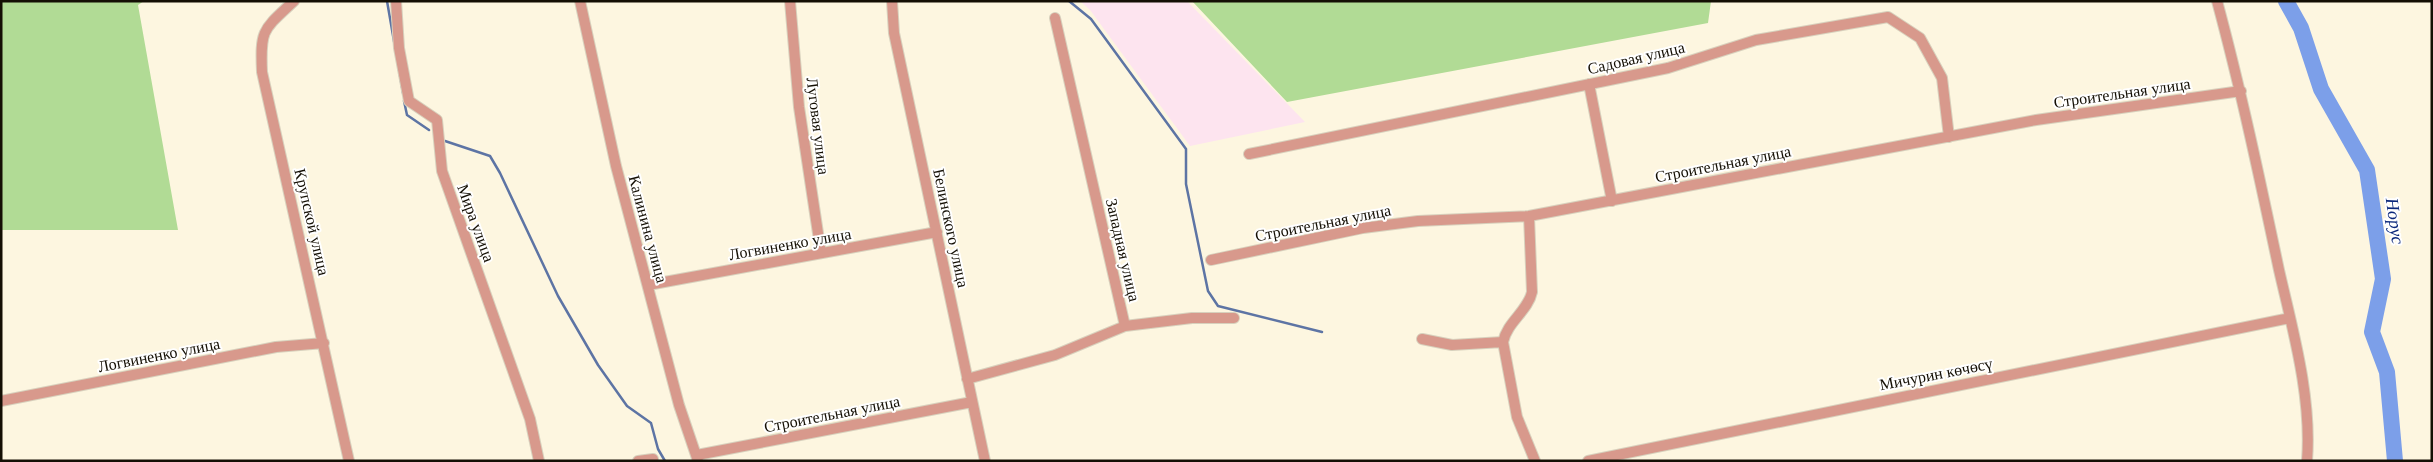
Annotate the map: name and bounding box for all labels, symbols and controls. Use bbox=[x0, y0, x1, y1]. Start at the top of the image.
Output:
street label: Садовая улица bbox=[1586, 39, 1686, 78]
street label: Строительная улица bbox=[2052, 75, 2192, 112]
street label: Луговая улица bbox=[803, 76, 832, 176]
street label: Строительная улица bbox=[1654, 142, 1793, 187]
street label: Крупской улица bbox=[290, 167, 333, 277]
street label: Белинского улица bbox=[929, 167, 972, 289]
street label: Калинина улица bbox=[625, 173, 671, 285]
street label: Мира улица bbox=[453, 182, 498, 264]
water label: Норус bbox=[2382, 195, 2408, 246]
street label: Западная улица bbox=[1102, 197, 1143, 303]
street label: Строительная улица bbox=[1254, 201, 1393, 246]
street label: Логвиненко улица bbox=[728, 225, 853, 264]
street label: Логвиненко улица bbox=[97, 335, 222, 376]
street label: Мичурин көчөсү bbox=[1878, 355, 1994, 394]
street label: Строительная улица bbox=[763, 392, 902, 437]

